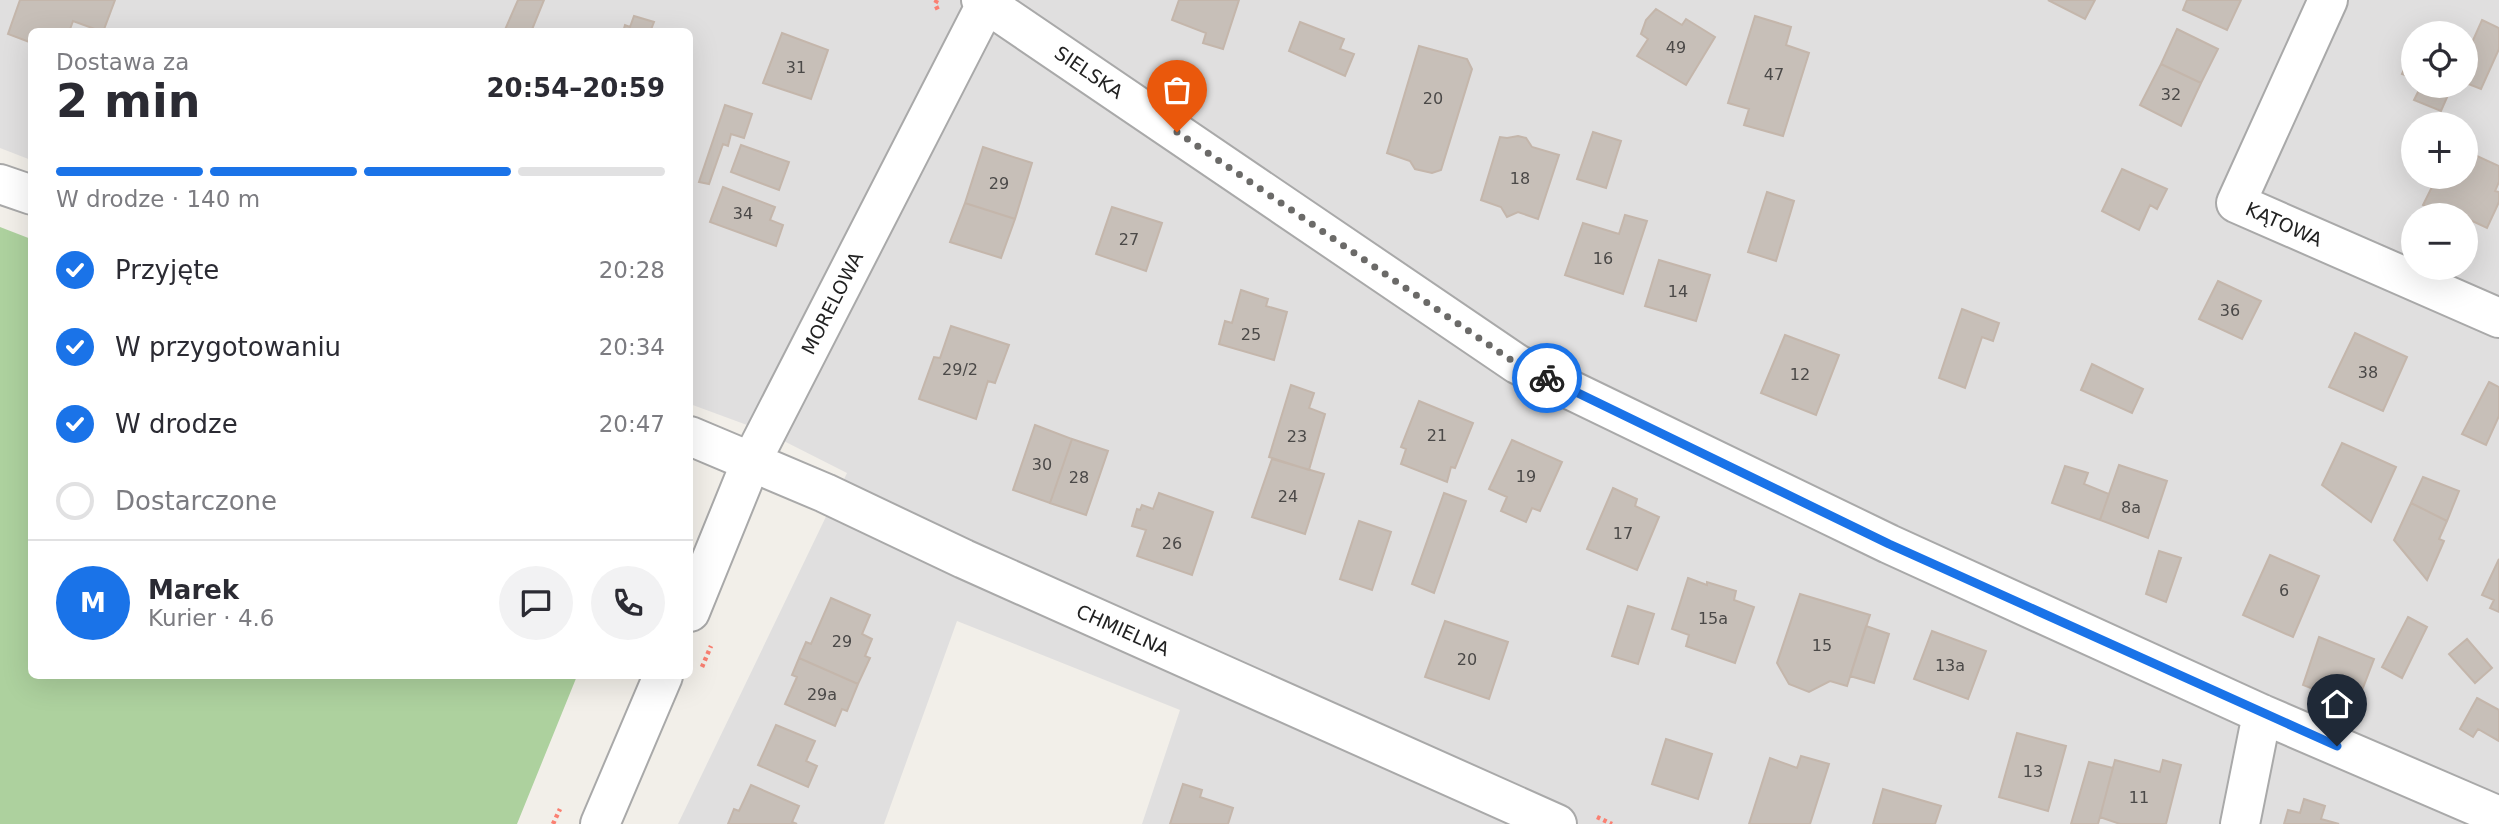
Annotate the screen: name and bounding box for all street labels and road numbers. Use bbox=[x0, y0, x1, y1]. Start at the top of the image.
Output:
street label: SIELSKA bbox=[1051, 41, 1127, 103]
street label: KĄTOWA bbox=[2242, 197, 2326, 251]
street label: MORELOWA bbox=[797, 248, 867, 358]
street label: CHMIELNA bbox=[1073, 600, 1173, 660]

